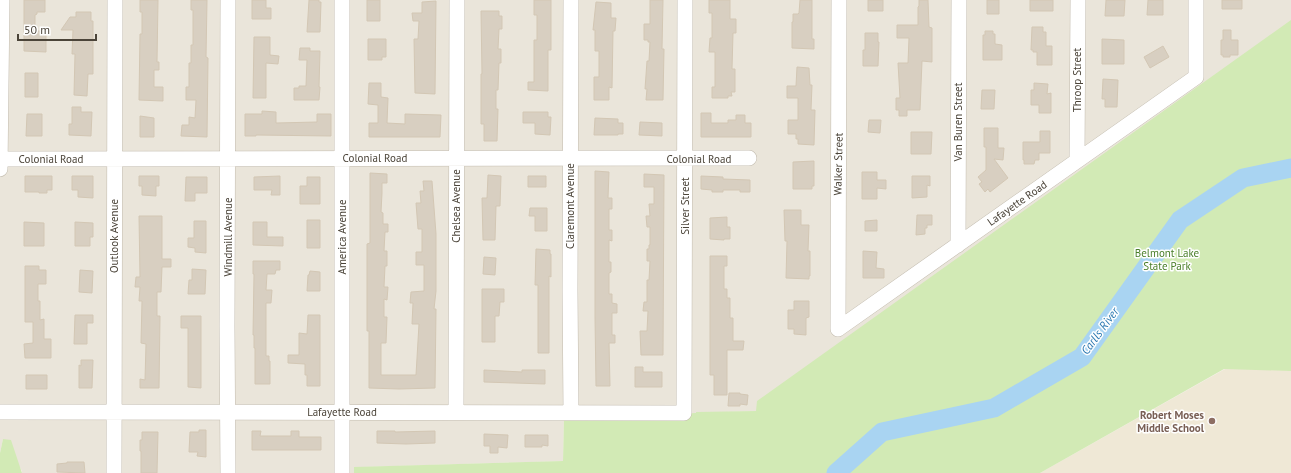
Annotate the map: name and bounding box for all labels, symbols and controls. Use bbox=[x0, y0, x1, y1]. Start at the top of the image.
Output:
scale bar bbox=[18, 16, 96, 42]
text: 50 m bbox=[24, 22, 50, 37]
street label: Throop Street bbox=[1070, 47, 1084, 112]
street label: Van Buren Street bbox=[951, 82, 965, 162]
street label: Walker Street bbox=[830, 132, 846, 196]
street label: Colonial Road bbox=[343, 151, 407, 165]
street label: Colonial Road bbox=[19, 152, 83, 166]
street label: Colonial Road bbox=[667, 152, 731, 166]
street label: Claremont Avenue bbox=[563, 163, 577, 249]
street label: Chelsea Avenue bbox=[449, 169, 463, 243]
street label: Silver Street bbox=[678, 177, 692, 235]
street label: Lafayette Road bbox=[984, 177, 1050, 229]
street label: Windmill Avenue bbox=[221, 197, 235, 277]
street label: Outlook Avenue bbox=[107, 199, 121, 273]
street label: America Avenue bbox=[335, 199, 349, 275]
park label: Belmont Lake State Park bbox=[1135, 246, 1200, 273]
water label: Carlls River bbox=[1077, 303, 1122, 357]
street label: Lafayette Road bbox=[307, 405, 377, 419]
place label: Robert Moses Middle School bbox=[1137, 408, 1205, 435]
marker: Robert Moses Middle School bbox=[1207, 416, 1217, 426]

